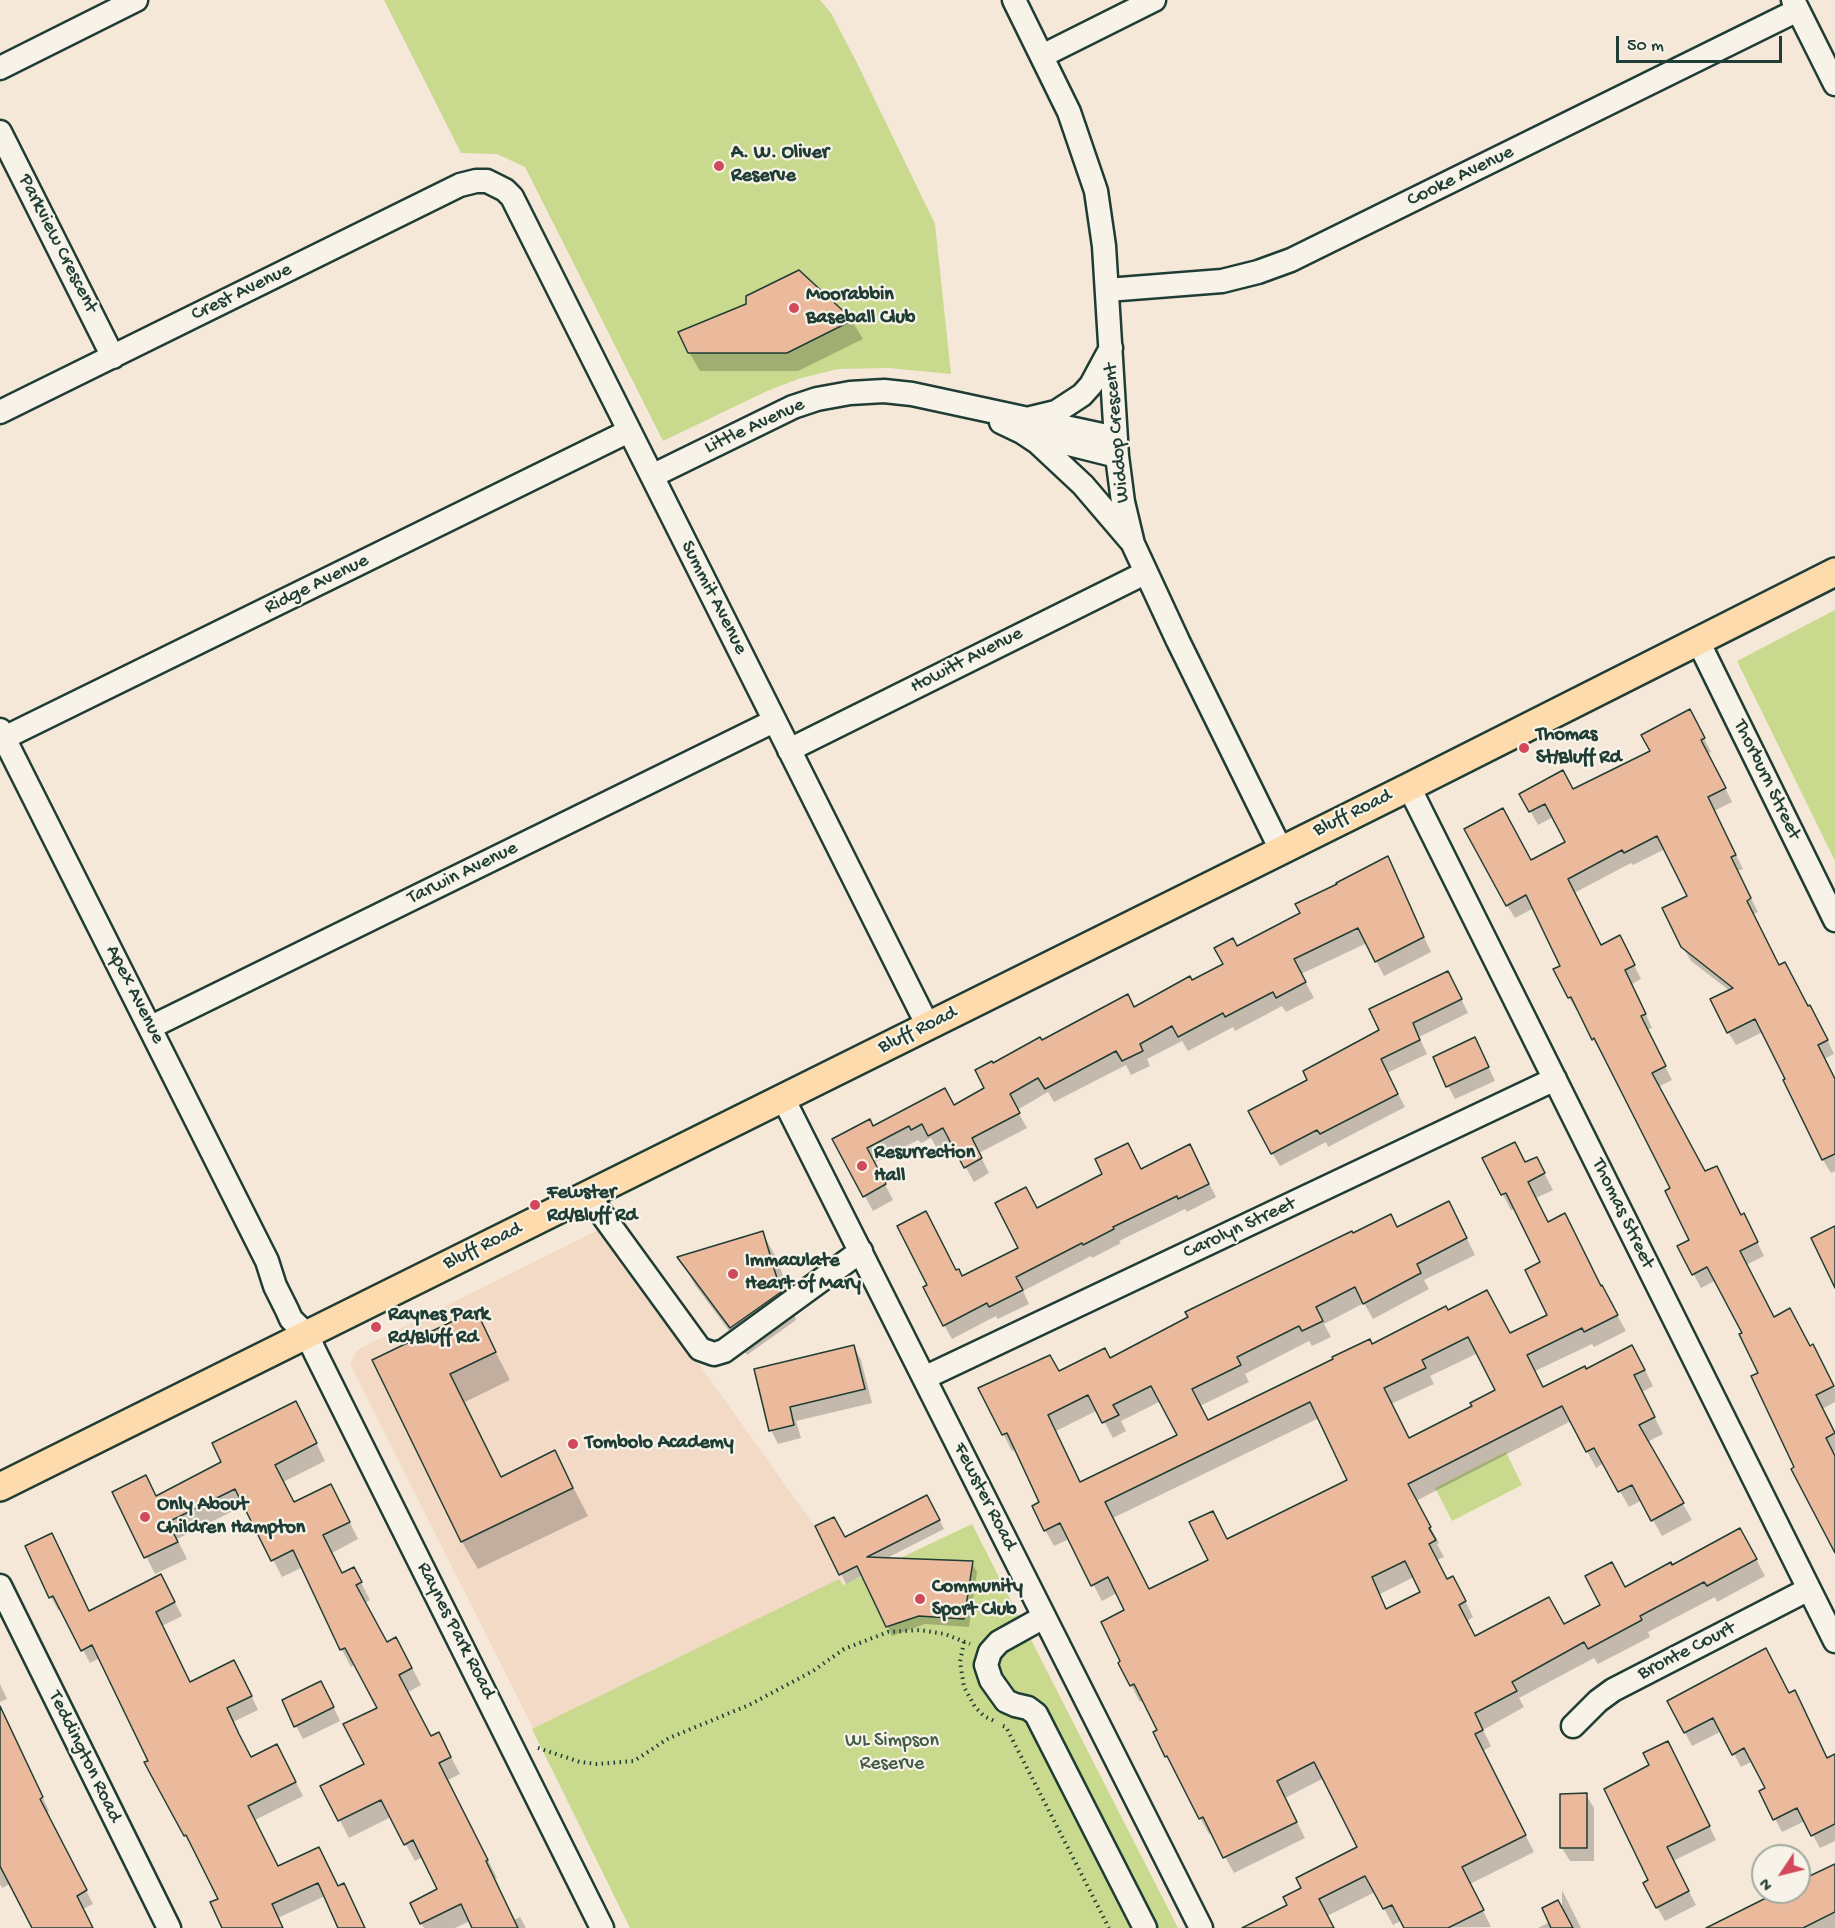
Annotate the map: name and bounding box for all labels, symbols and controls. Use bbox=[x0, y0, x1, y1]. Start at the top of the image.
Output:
scale bar bbox=[1619, 24, 1786, 62]
text: 50 m bbox=[1627, 36, 1664, 57]
street label: Cooke Avenue bbox=[1404, 141, 1518, 213]
place label: A. W. Oliver Reserve bbox=[731, 142, 829, 189]
marker: A. W. Oliver Reserve bbox=[712, 159, 726, 173]
street label: Parkview Crescent bbox=[12, 171, 102, 317]
street label: Crest Avenue bbox=[188, 258, 296, 328]
place label: Moorabbin Baseball Club bbox=[806, 284, 915, 331]
marker: Moorabbin Baseball Club bbox=[787, 301, 801, 315]
street label: Widdop Crescent bbox=[1100, 362, 1136, 504]
street label: Little Avenue bbox=[701, 393, 809, 461]
street label: Summit Avenue bbox=[674, 537, 752, 659]
street label: Ridge Avenue bbox=[261, 549, 373, 621]
street label: Howitt Avenue bbox=[907, 622, 1027, 700]
street label: Thorburn Street bbox=[1727, 716, 1805, 844]
place label: Thomas St/Bluff Rd bbox=[1536, 724, 1621, 771]
marker: Thomas St/Bluff Rd bbox=[1517, 741, 1531, 755]
street label: Bluff Road bbox=[1310, 785, 1396, 843]
street label: Tarwin Avenue bbox=[404, 837, 522, 911]
street label: Apex Avenue bbox=[99, 942, 169, 1048]
street label: Bluff Road bbox=[875, 1002, 961, 1060]
place label: Resurrection Hall bbox=[874, 1142, 975, 1189]
street label: Thomas Street bbox=[1585, 1155, 1659, 1273]
marker: Resurrection Hall bbox=[855, 1159, 869, 1173]
place label: Fewster Rd/Bluff Rd bbox=[547, 1182, 637, 1229]
street label: Carolyn Street bbox=[1180, 1193, 1300, 1265]
marker: Fewster Rd/Bluff Rd bbox=[528, 1198, 542, 1212]
street label: Bluff Road bbox=[440, 1218, 526, 1276]
place label: Immaculate Heart of Mary bbox=[745, 1250, 861, 1297]
marker: Immaculate Heart of Mary bbox=[726, 1267, 740, 1281]
place label: Raynes Park Rd/Bluff Rd bbox=[388, 1304, 489, 1351]
marker: Raynes Park Rd/Bluff Rd bbox=[369, 1320, 383, 1334]
place label: Tombolo Academy bbox=[585, 1432, 734, 1456]
marker: Tombolo Academy bbox=[566, 1437, 580, 1451]
street label: Fewster Road bbox=[947, 1439, 1021, 1555]
place label: Only About Children Hampton bbox=[157, 1494, 305, 1541]
marker: Only About Children Hampton bbox=[138, 1510, 152, 1524]
street label: Raynes Park Road bbox=[410, 1559, 500, 1703]
place label: Community Sport Club bbox=[932, 1576, 1023, 1623]
marker: Community Sport Club bbox=[913, 1592, 927, 1606]
street label: Bronte Court bbox=[1634, 1617, 1740, 1687]
street label: Teddington Road bbox=[42, 1687, 126, 1827]
park label: WL Simpson Reserve bbox=[845, 1730, 939, 1777]
north arrow bbox=[1751, 1844, 1811, 1904]
text: N bbox=[1757, 1874, 1778, 1893]

